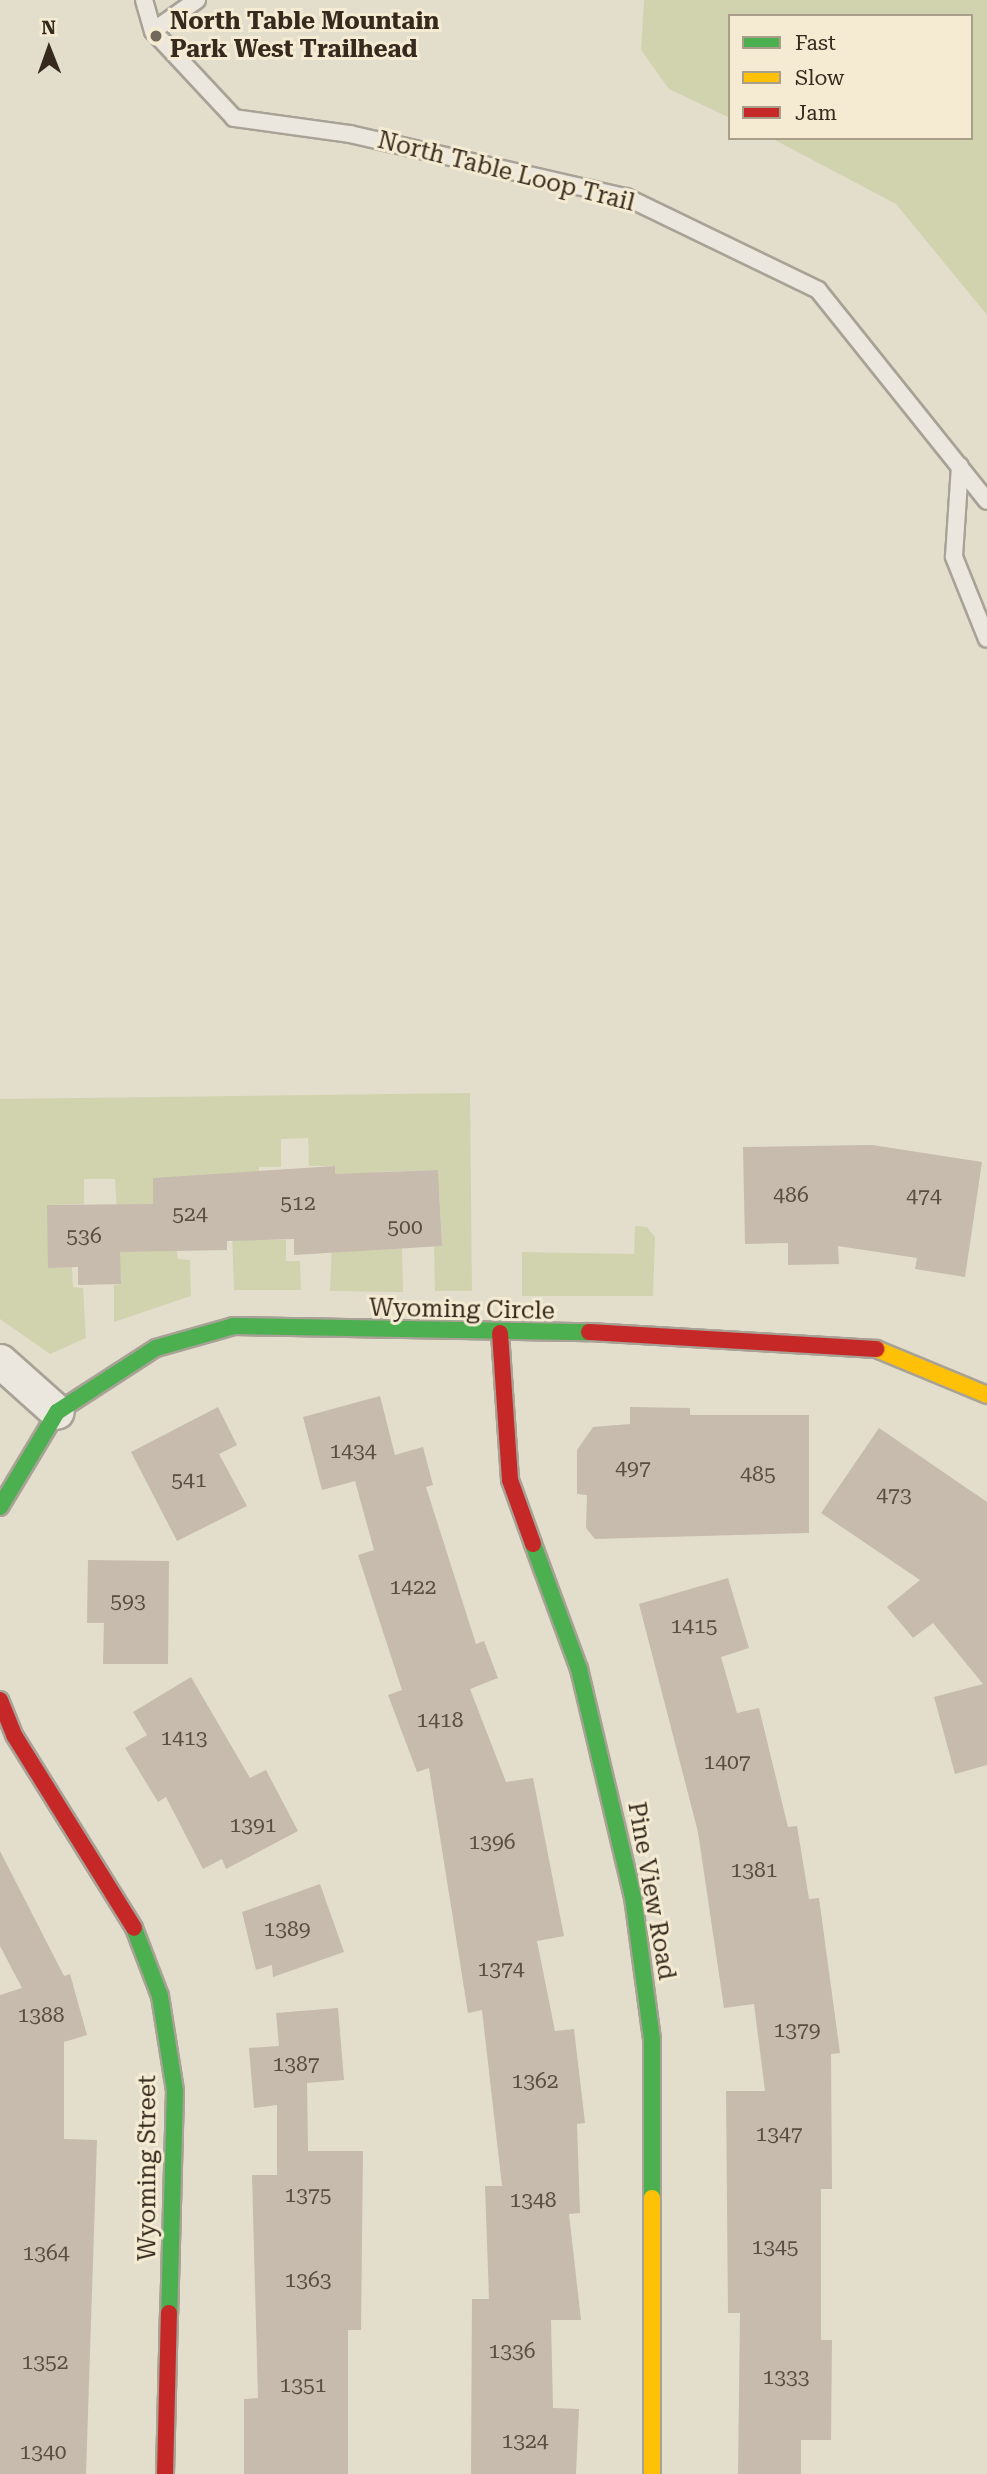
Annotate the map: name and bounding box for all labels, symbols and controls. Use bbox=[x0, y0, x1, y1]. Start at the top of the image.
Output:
place label: North Table Mountain Park West Trailhead bbox=[170, 8, 439, 64]
north arrow bbox=[14, 14, 84, 84]
legend bbox=[728, 14, 973, 140]
text: N bbox=[41, 16, 56, 39]
marker: North Table Mountain Park West Trailhead bbox=[148, 28, 164, 44]
text: Fast bbox=[795, 31, 836, 55]
text: Slow bbox=[795, 66, 844, 90]
text: Jam bbox=[795, 101, 837, 125]
street label: North Table Loop Trail bbox=[375, 126, 637, 218]
house number: 486 bbox=[773, 1182, 809, 1208]
house number: 474 bbox=[906, 1183, 942, 1209]
house number: 512 bbox=[280, 1190, 316, 1216]
house number: 524 bbox=[172, 1201, 208, 1227]
house number: 500 bbox=[387, 1214, 423, 1240]
house number: 536 bbox=[66, 1223, 102, 1249]
street label: Wyoming Circle bbox=[369, 1294, 555, 1326]
house number: 1434 bbox=[329, 1438, 377, 1464]
house number: 497 bbox=[615, 1455, 651, 1481]
house number: 485 bbox=[740, 1461, 776, 1487]
house number: 541 bbox=[171, 1467, 207, 1493]
house number: 473 bbox=[876, 1482, 912, 1508]
house number: 1422 bbox=[389, 1574, 437, 1600]
house number: 593 bbox=[110, 1588, 146, 1614]
house number: 1415 bbox=[670, 1613, 718, 1639]
house number: 1418 bbox=[416, 1707, 464, 1733]
house number: 1413 bbox=[160, 1725, 208, 1751]
house number: 1407 bbox=[703, 1749, 751, 1775]
street label: Pine View Road bbox=[621, 1800, 681, 1982]
house number: 1391 bbox=[229, 1812, 277, 1838]
house number: 1396 bbox=[468, 1829, 516, 1855]
house number: 1381 bbox=[730, 1857, 778, 1883]
house number: 1389 bbox=[263, 1916, 311, 1942]
house number: 1374 bbox=[477, 1956, 525, 1982]
house number: 1388 bbox=[17, 2002, 65, 2028]
house number: 1379 bbox=[773, 2017, 821, 2043]
house number: 1387 bbox=[272, 2051, 320, 2077]
house number: 1362 bbox=[511, 2068, 559, 2094]
street label: Wyoming Street bbox=[134, 2075, 162, 2261]
house number: 1347 bbox=[755, 2121, 803, 2147]
house number: 1375 bbox=[284, 2182, 332, 2208]
house number: 1348 bbox=[509, 2187, 557, 2213]
house number: 1345 bbox=[751, 2234, 799, 2260]
house number: 1364 bbox=[22, 2240, 70, 2266]
house number: 1363 bbox=[284, 2267, 332, 2293]
house number: 1336 bbox=[488, 2338, 536, 2364]
house number: 1352 bbox=[21, 2349, 69, 2375]
house number: 1333 bbox=[762, 2364, 810, 2390]
house number: 1351 bbox=[279, 2372, 327, 2398]
house number: 1324 bbox=[501, 2428, 549, 2454]
house number: 1340 bbox=[19, 2439, 67, 2465]

